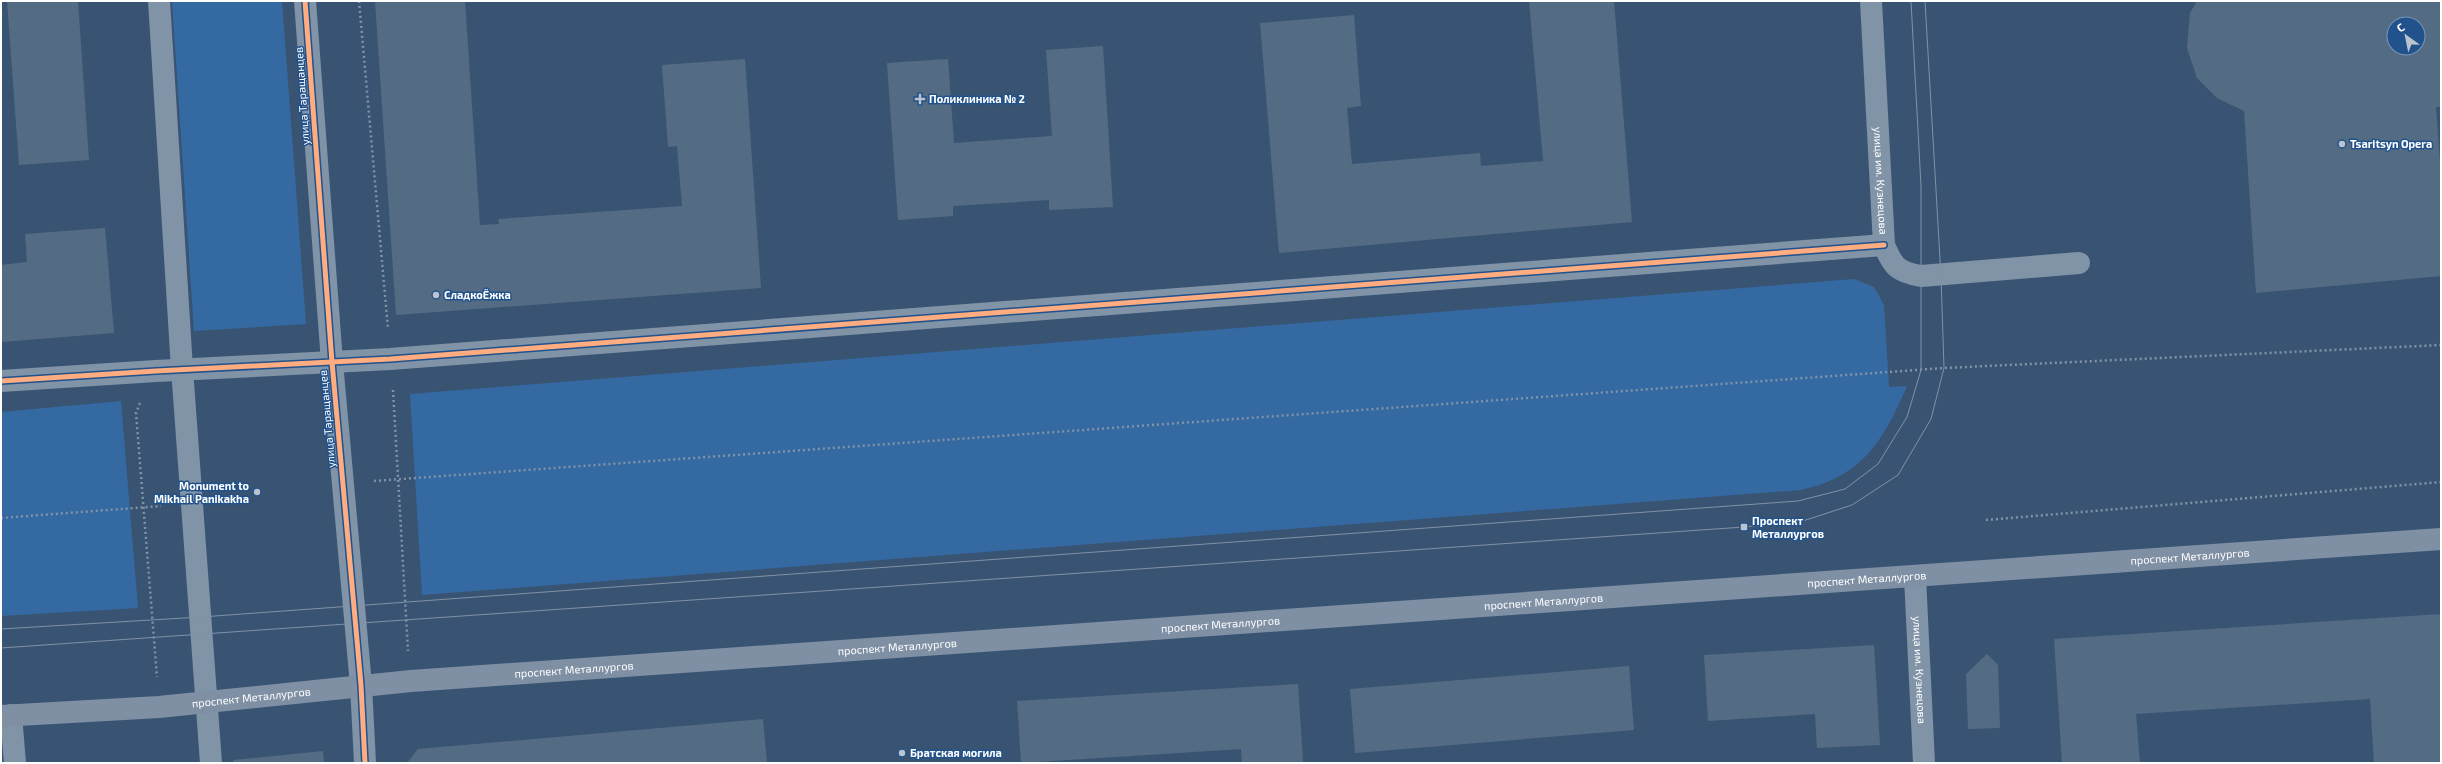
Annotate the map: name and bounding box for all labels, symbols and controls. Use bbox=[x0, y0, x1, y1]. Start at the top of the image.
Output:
north arrow bbox=[2386, 16, 2426, 56]
text: С bbox=[2394, 20, 2407, 34]
street label: улица Таращанцев bbox=[292, 46, 312, 146]
place label: Поликлиника № 2 bbox=[929, 92, 1025, 105]
marker: Поликлиника № 2 bbox=[914, 93, 926, 105]
street label: улица им. Кузнецова bbox=[1871, 126, 1890, 235]
place label: Tsaritsyn Opera bbox=[2350, 137, 2432, 151]
marker: Tsaritsyn Opera bbox=[2337, 139, 2347, 149]
place label: СладкоЁжка bbox=[444, 288, 511, 301]
marker: СладкоЁжка bbox=[431, 290, 441, 300]
street label: улица Таращанцев bbox=[316, 369, 338, 469]
place label: Monument to Mikhail Panikakha bbox=[154, 479, 250, 505]
marker: Monument to Mikhail Panikakha bbox=[252, 487, 262, 497]
place label: Проспект Металлургов bbox=[1752, 514, 1824, 540]
marker: Проспект Металлургов bbox=[1739, 522, 1749, 532]
street label: проспект Металлургов bbox=[2130, 545, 2250, 567]
street label: проспект Металлургов bbox=[1807, 568, 1927, 589]
street label: проспект Металлургов bbox=[1484, 591, 1604, 612]
street label: проспект Металлургов bbox=[1160, 613, 1280, 635]
street label: улица им. Кузнецова bbox=[1910, 616, 1929, 724]
street label: проспект Металлургов bbox=[837, 636, 957, 657]
street label: проспект Металлургов bbox=[514, 658, 634, 680]
street label: проспект Металлургов bbox=[191, 684, 311, 710]
place label: Братская могила bbox=[910, 746, 1002, 759]
marker: Братская могила bbox=[897, 748, 907, 758]

